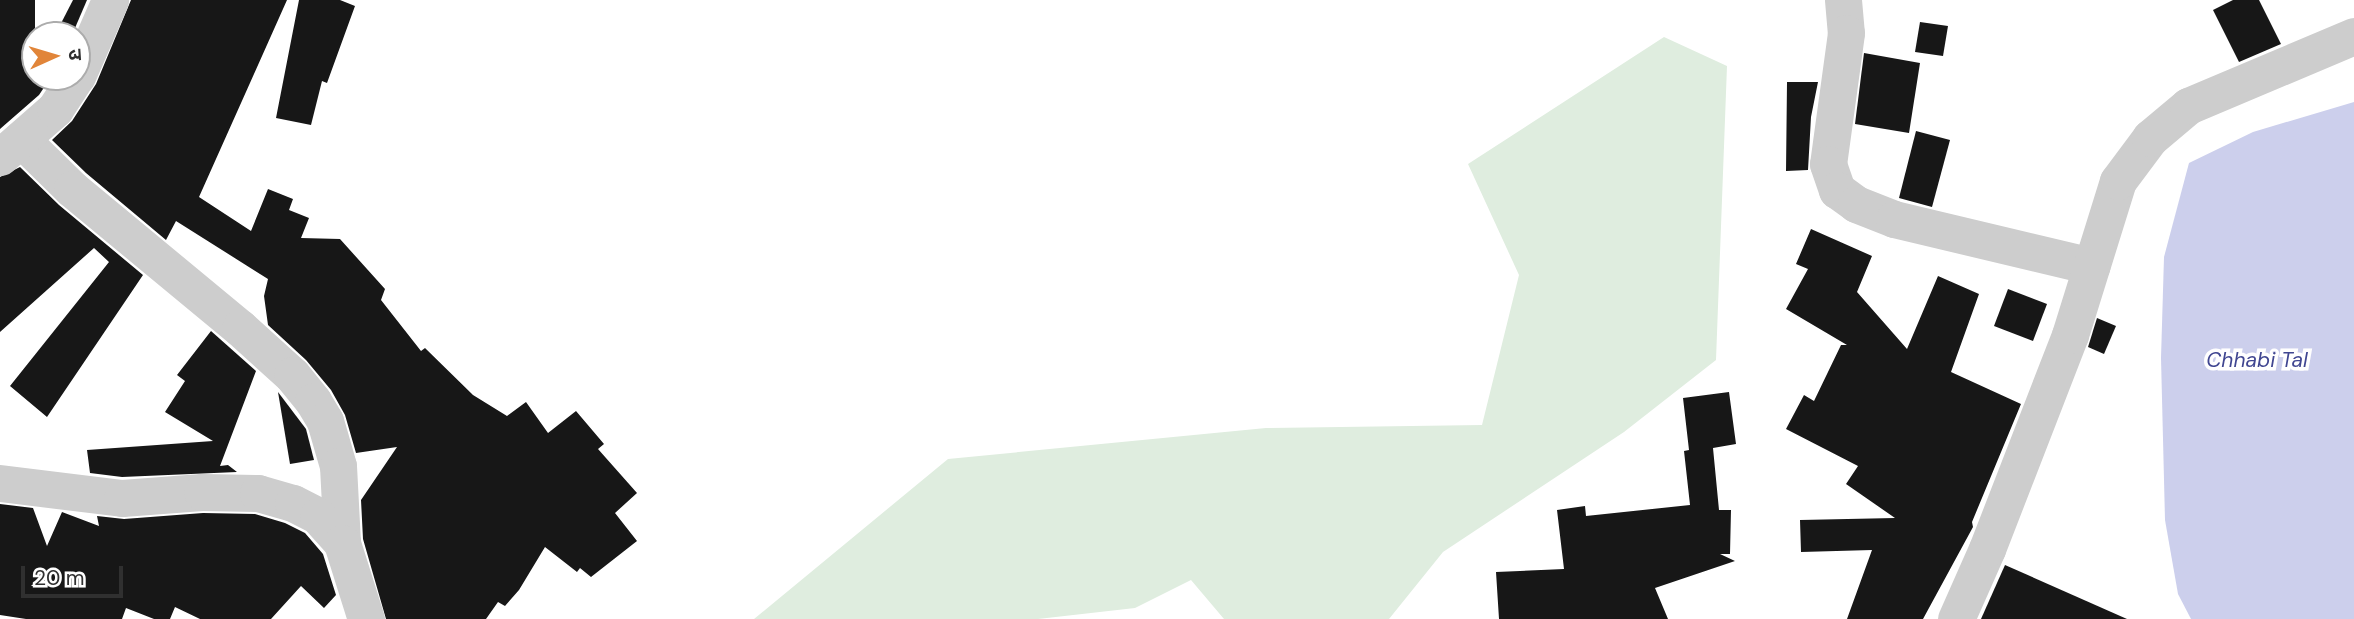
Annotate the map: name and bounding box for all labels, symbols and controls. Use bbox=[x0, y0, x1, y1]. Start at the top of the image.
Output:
north arrow bbox=[21, 21, 91, 91]
text: उ bbox=[63, 48, 88, 61]
water label: Chhabi Tal bbox=[2206, 347, 2308, 373]
scale bar bbox=[24, 552, 126, 596]
text: 20 m bbox=[34, 564, 85, 592]

